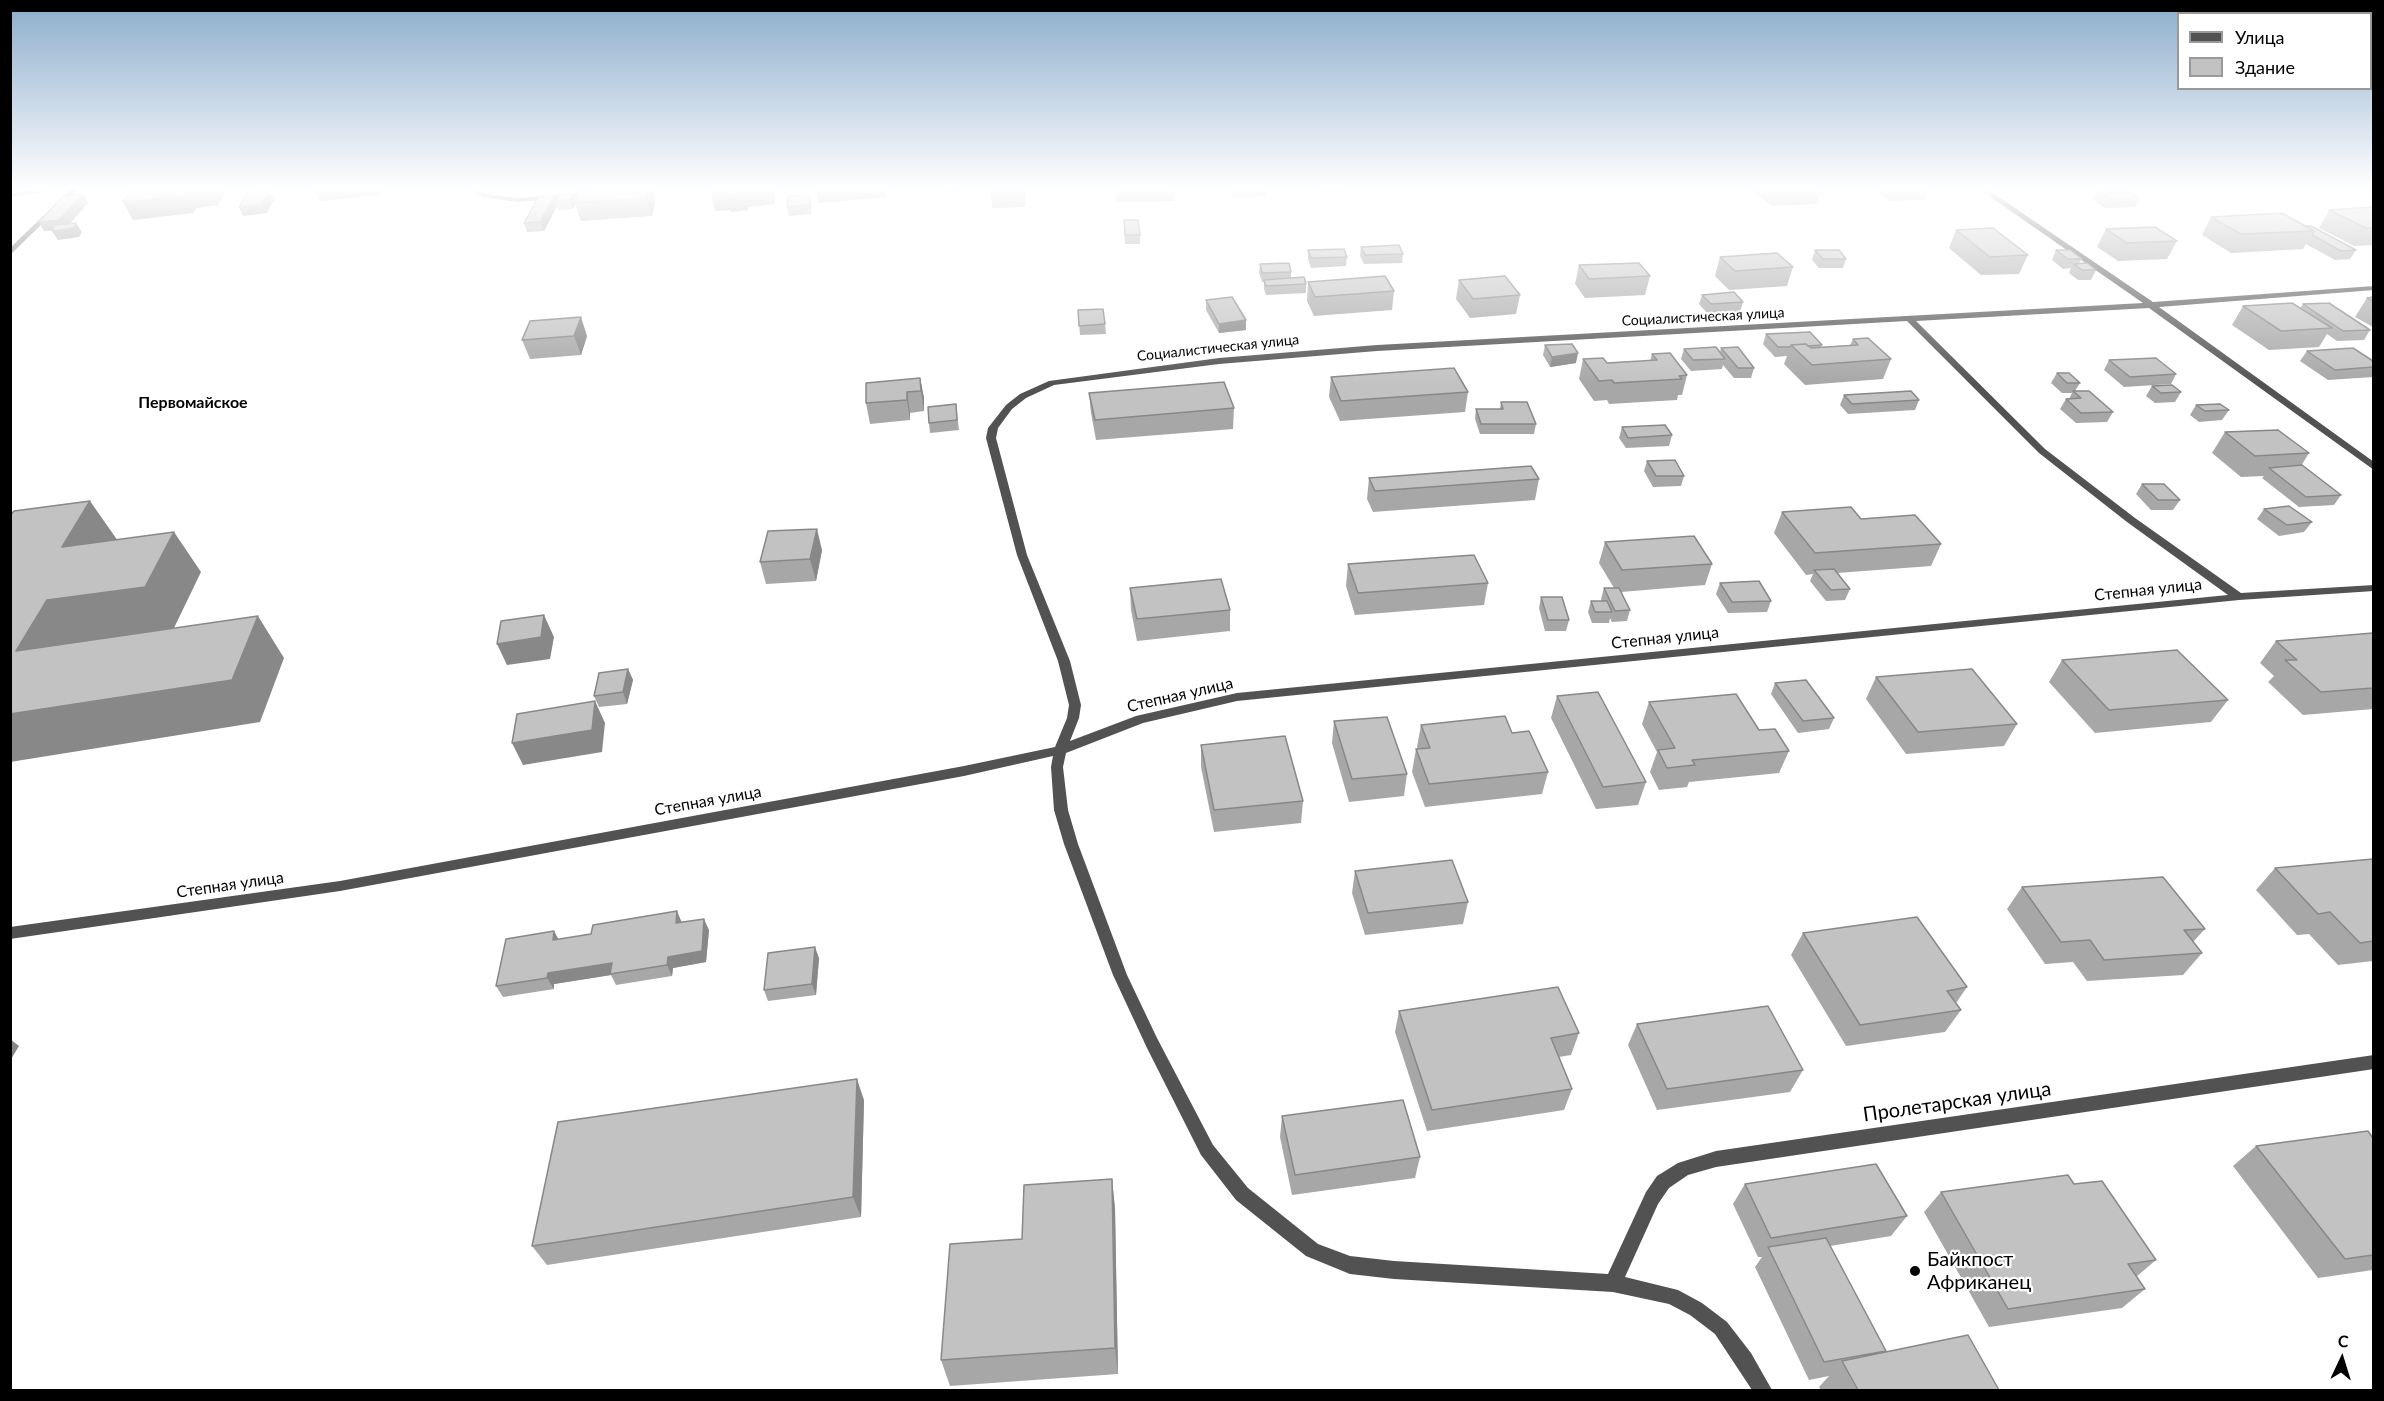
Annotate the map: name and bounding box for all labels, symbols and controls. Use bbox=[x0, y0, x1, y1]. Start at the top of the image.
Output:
legend bbox=[2177, 12, 2372, 90]
text: Улица bbox=[2235, 26, 2285, 48]
text: Здание bbox=[2235, 56, 2295, 78]
street label: Социалистическая улица bbox=[1621, 304, 1785, 330]
street label: Социалистическая улица bbox=[1136, 331, 1300, 365]
district label: Первомайское bbox=[138, 393, 248, 413]
street label: Степная улица bbox=[2093, 575, 2203, 605]
street label: Степная улица bbox=[1610, 623, 1720, 653]
street label: Степная улица bbox=[1125, 673, 1235, 717]
street label: Степная улица bbox=[653, 782, 763, 820]
street label: Степная улица bbox=[175, 868, 285, 902]
street label: Пролетарская улица bbox=[1861, 1077, 2053, 1127]
place label: Байкпост Африканец bbox=[1927, 1248, 2031, 1295]
marker: Байкпост Африканец bbox=[1908, 1264, 1922, 1278]
north arrow bbox=[2312, 1329, 2372, 1389]
text: С bbox=[2337, 1331, 2349, 1350]

